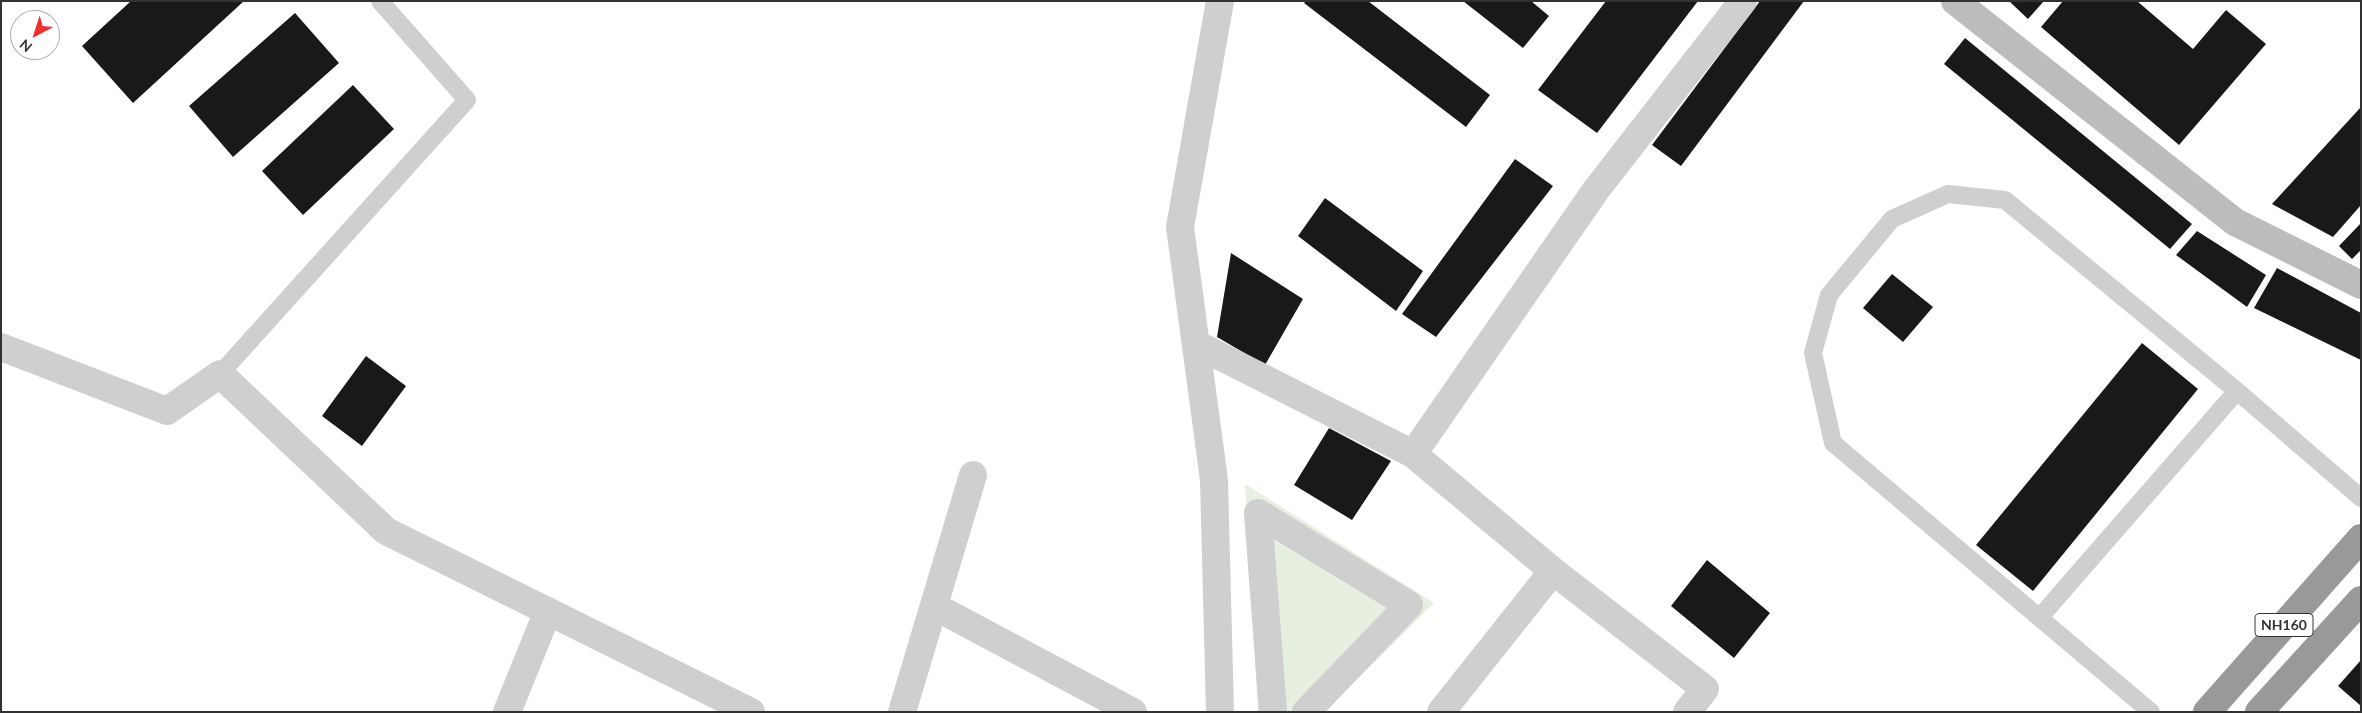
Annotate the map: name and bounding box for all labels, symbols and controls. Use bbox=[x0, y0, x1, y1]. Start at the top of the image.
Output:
north arrow bbox=[10, 10, 60, 60]
text: N bbox=[16, 36, 35, 56]
road number: NH160 bbox=[2255, 614, 2313, 636]

